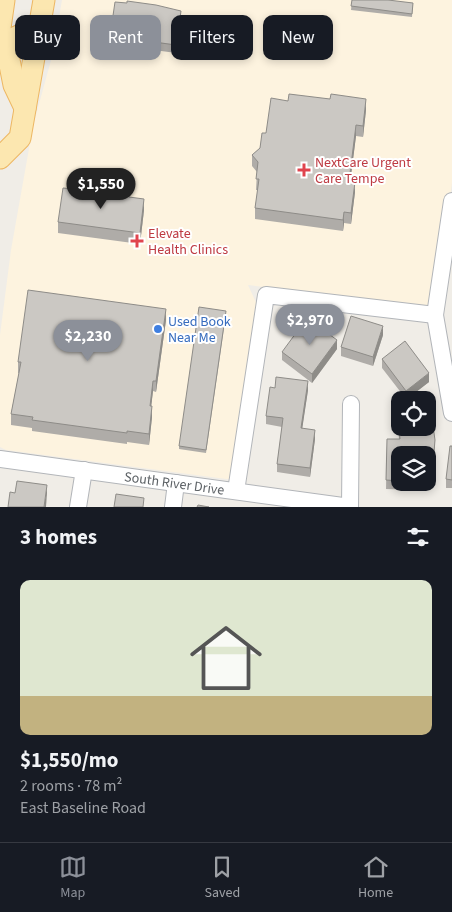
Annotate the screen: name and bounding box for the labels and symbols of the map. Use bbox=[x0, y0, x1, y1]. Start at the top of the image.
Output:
place label: NextCare Urgent Care Tempe bbox=[315, 153, 411, 189]
marker: NextCare Urgent Care Tempe bbox=[297, 163, 311, 177]
pin: $1,550 bbox=[60, 168, 142, 210]
place label: Elevate Health Clinics bbox=[148, 224, 228, 260]
marker: Elevate Health Clinics bbox=[130, 234, 144, 248]
pin: $2,970 bbox=[269, 304, 351, 346]
place label: Used Book Near Me bbox=[168, 312, 231, 348]
pin: $2,230 bbox=[47, 320, 129, 362]
marker: Used Book Near Me bbox=[152, 323, 164, 335]
street label: South River Drive bbox=[123, 467, 226, 501]

